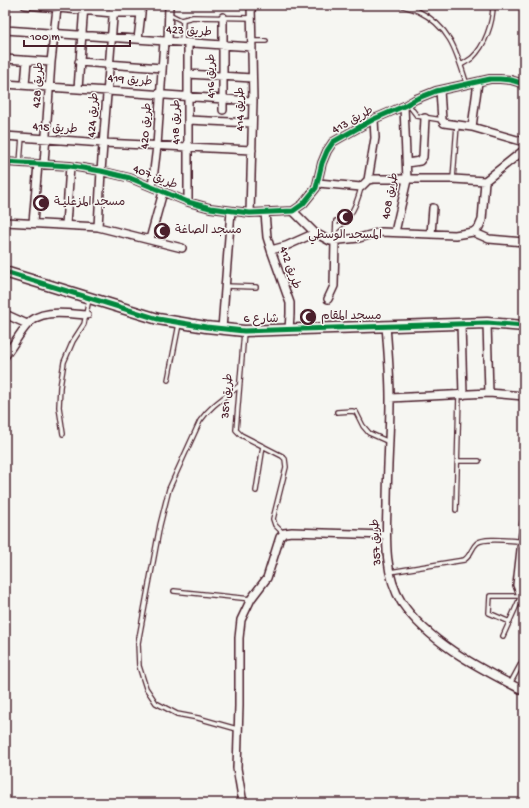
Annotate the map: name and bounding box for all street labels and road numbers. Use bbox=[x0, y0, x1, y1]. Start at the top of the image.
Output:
street label: طريق 423 bbox=[166, 23, 212, 41]
street label: طريق 416 bbox=[205, 54, 219, 98]
street label: طريق 428 bbox=[30, 61, 48, 109]
street label: طريق 419 bbox=[107, 72, 153, 90]
street label: طريق 414 bbox=[234, 87, 248, 131]
street label: طريق 424 bbox=[85, 92, 103, 138]
street label: طريق 418 bbox=[170, 99, 184, 145]
street label: طريق 420 bbox=[138, 102, 156, 150]
street label: طريق 413 bbox=[330, 104, 376, 138]
street label: طريق 415 bbox=[32, 120, 78, 138]
street label: طريق 407 bbox=[131, 163, 179, 193]
street label: طريق 408 bbox=[380, 172, 402, 220]
street label: طريق 412 bbox=[275, 245, 303, 291]
street label: شارع 6 bbox=[244, 313, 278, 327]
street label: طريق 351 bbox=[219, 373, 237, 420]
street label: طريق 357 bbox=[369, 518, 385, 567]

